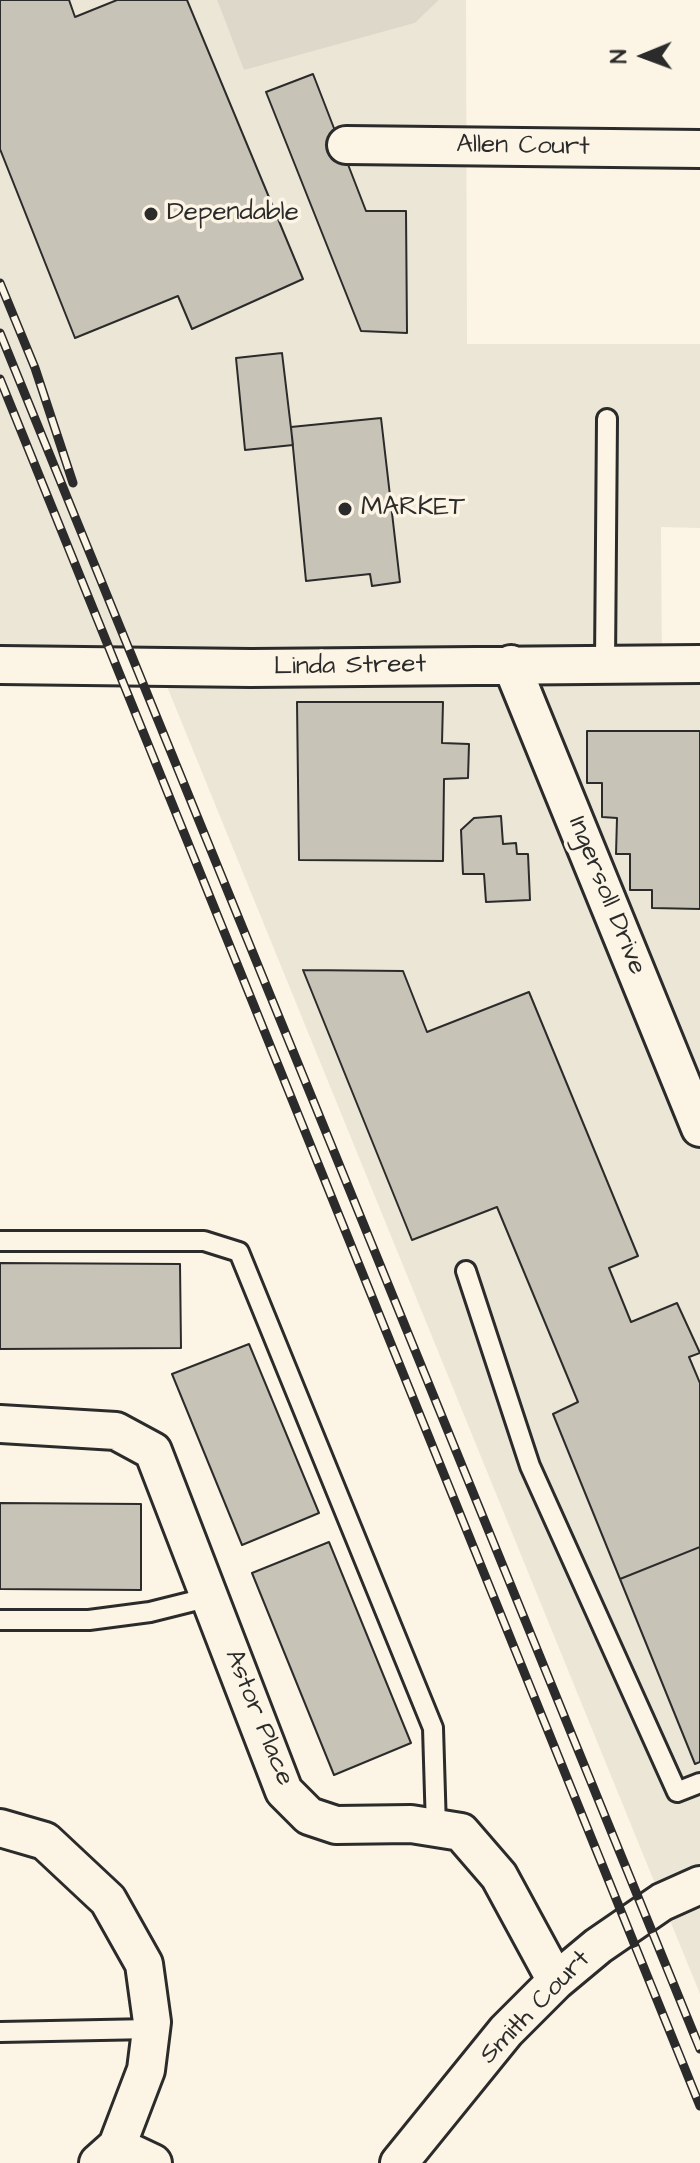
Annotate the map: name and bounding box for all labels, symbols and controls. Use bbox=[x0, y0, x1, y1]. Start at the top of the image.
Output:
north arrow bbox=[604, 16, 684, 96]
text: N bbox=[604, 49, 635, 64]
street label: Allen Court bbox=[456, 130, 590, 164]
place label: Dependable bbox=[167, 198, 299, 230]
marker: Dependable bbox=[142, 205, 160, 223]
place label: MARKET bbox=[361, 493, 465, 525]
marker: MARKET bbox=[336, 500, 354, 518]
street label: Linda Street bbox=[274, 650, 426, 684]
street label: Ingersoll Drive bbox=[560, 812, 652, 980]
street label: Astor Place bbox=[217, 1645, 299, 1791]
street label: Smith Court bbox=[474, 1945, 598, 2071]

